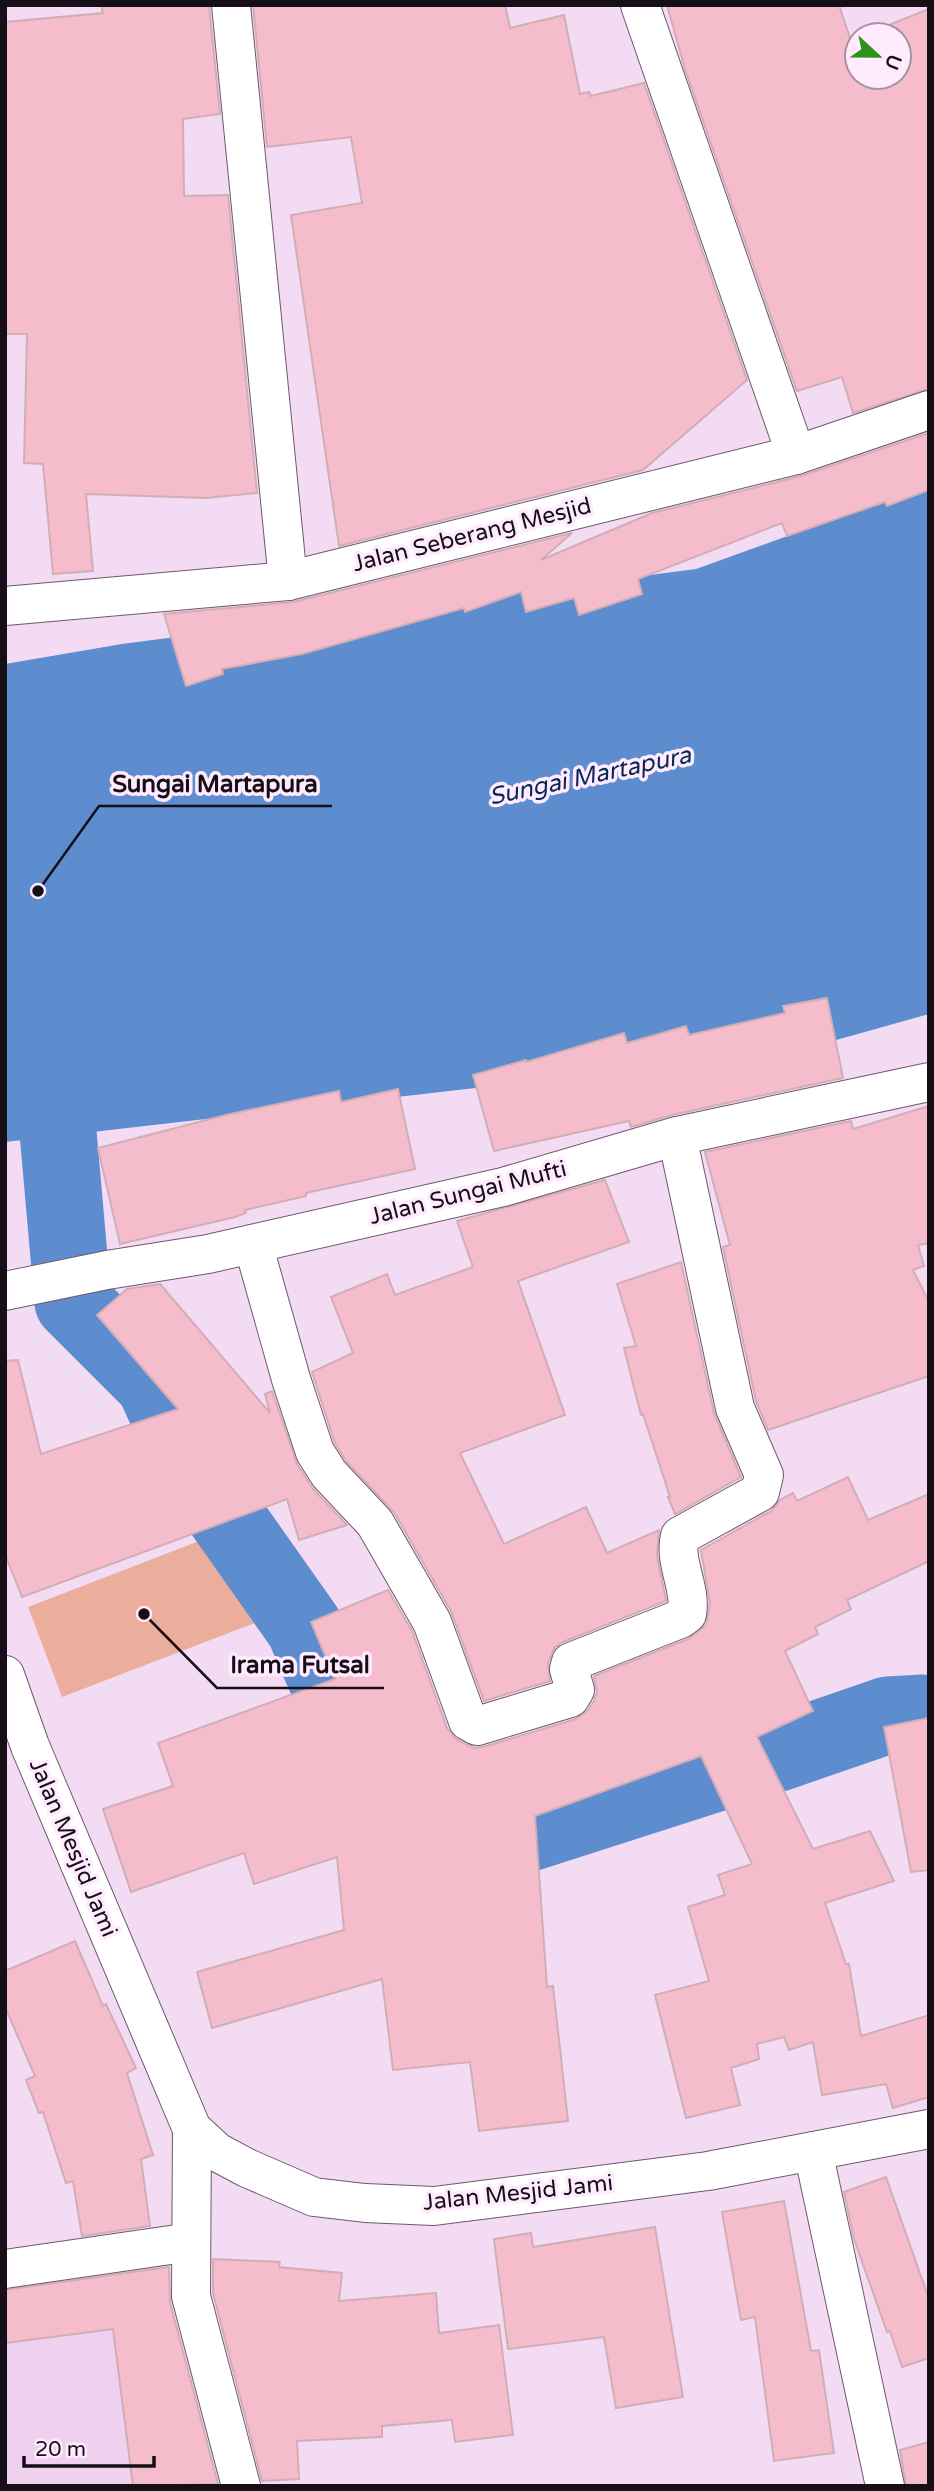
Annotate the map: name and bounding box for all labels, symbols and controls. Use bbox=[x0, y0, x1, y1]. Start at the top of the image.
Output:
north arrow bbox=[843, 21, 913, 91]
text: U bbox=[880, 51, 906, 73]
street label: Jalan Seberang Mesjid bbox=[350, 492, 594, 578]
water label: Sungai Martapura bbox=[486, 740, 694, 812]
callout: Sungai Martapura bbox=[99, 761, 332, 806]
text: Sungai Martapura bbox=[112, 770, 318, 799]
street label: Jalan Sungai Mufti bbox=[366, 1155, 570, 1231]
callout: Irama Futsal bbox=[217, 1643, 384, 1688]
text: Irama Futsal bbox=[230, 1651, 370, 1680]
street label: Jalan Mesjid Jami bbox=[23, 1755, 123, 1941]
street label: Jalan Mesjid Jami bbox=[422, 2169, 614, 2217]
scale bar bbox=[24, 2424, 154, 2468]
text: 20 m bbox=[35, 2437, 86, 2462]

